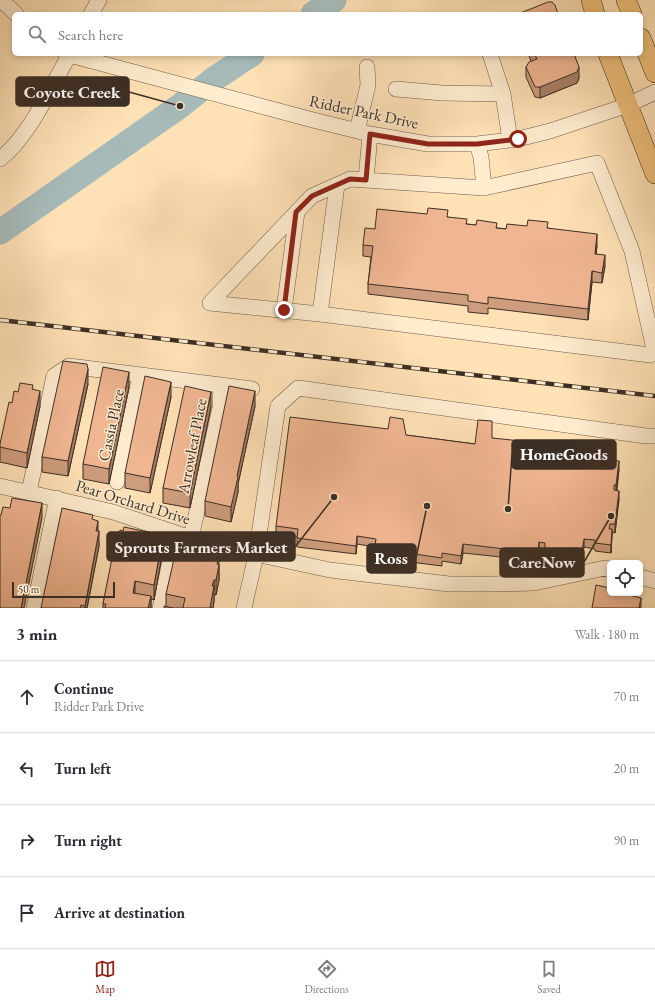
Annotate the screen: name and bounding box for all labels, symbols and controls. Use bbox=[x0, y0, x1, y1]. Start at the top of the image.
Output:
search box bbox=[12, 12, 643, 56]
icon: search bbox=[26, 23, 48, 45]
text: Search here bbox=[58, 25, 123, 44]
callout: Coyote Creek bbox=[16, 77, 129, 106]
text: Coyote Creek bbox=[24, 81, 121, 103]
street label: Ridder Park Drive bbox=[308, 90, 420, 134]
route start bbox=[509, 130, 527, 148]
route end bbox=[275, 301, 293, 319]
street label: Cassia Place bbox=[93, 387, 129, 463]
street label: Arrowleaf Place bbox=[172, 397, 212, 496]
callout: HomeGoods bbox=[512, 440, 616, 469]
text: HomeGoods bbox=[520, 443, 608, 465]
street label: Pear Orchard Drive bbox=[73, 475, 193, 529]
callout: Sprouts Farmers Market bbox=[107, 532, 295, 561]
text: Sprouts Farmers Market bbox=[115, 536, 288, 558]
callout: Ross bbox=[367, 544, 416, 573]
text: Ross bbox=[374, 547, 408, 569]
callout: CareNow bbox=[500, 548, 584, 577]
text: CareNow bbox=[508, 551, 576, 573]
map controls bbox=[607, 560, 643, 596]
button: locate bbox=[607, 560, 643, 596]
scale bar bbox=[12, 580, 115, 599]
text: 50 m bbox=[18, 582, 39, 596]
text: 3 min bbox=[16, 623, 57, 645]
text: Walk · 180 m bbox=[575, 626, 639, 643]
text: Continue bbox=[54, 679, 114, 698]
icon: ahead bbox=[16, 686, 38, 708]
text: 70 m bbox=[614, 688, 639, 705]
text: Ridder Park Drive bbox=[54, 698, 144, 715]
icon: left bbox=[16, 758, 38, 780]
text: Turn left bbox=[54, 759, 111, 778]
text: 20 m bbox=[614, 760, 639, 777]
icon: right bbox=[16, 830, 38, 852]
text: Turn right bbox=[54, 831, 122, 850]
text: 90 m bbox=[614, 832, 639, 849]
icon: arrive bbox=[16, 902, 38, 924]
text: Arrive at destination bbox=[54, 903, 185, 922]
tab: Map bbox=[94, 958, 116, 996]
tab: Directions bbox=[305, 958, 349, 996]
tab: Saved bbox=[537, 958, 561, 996]

